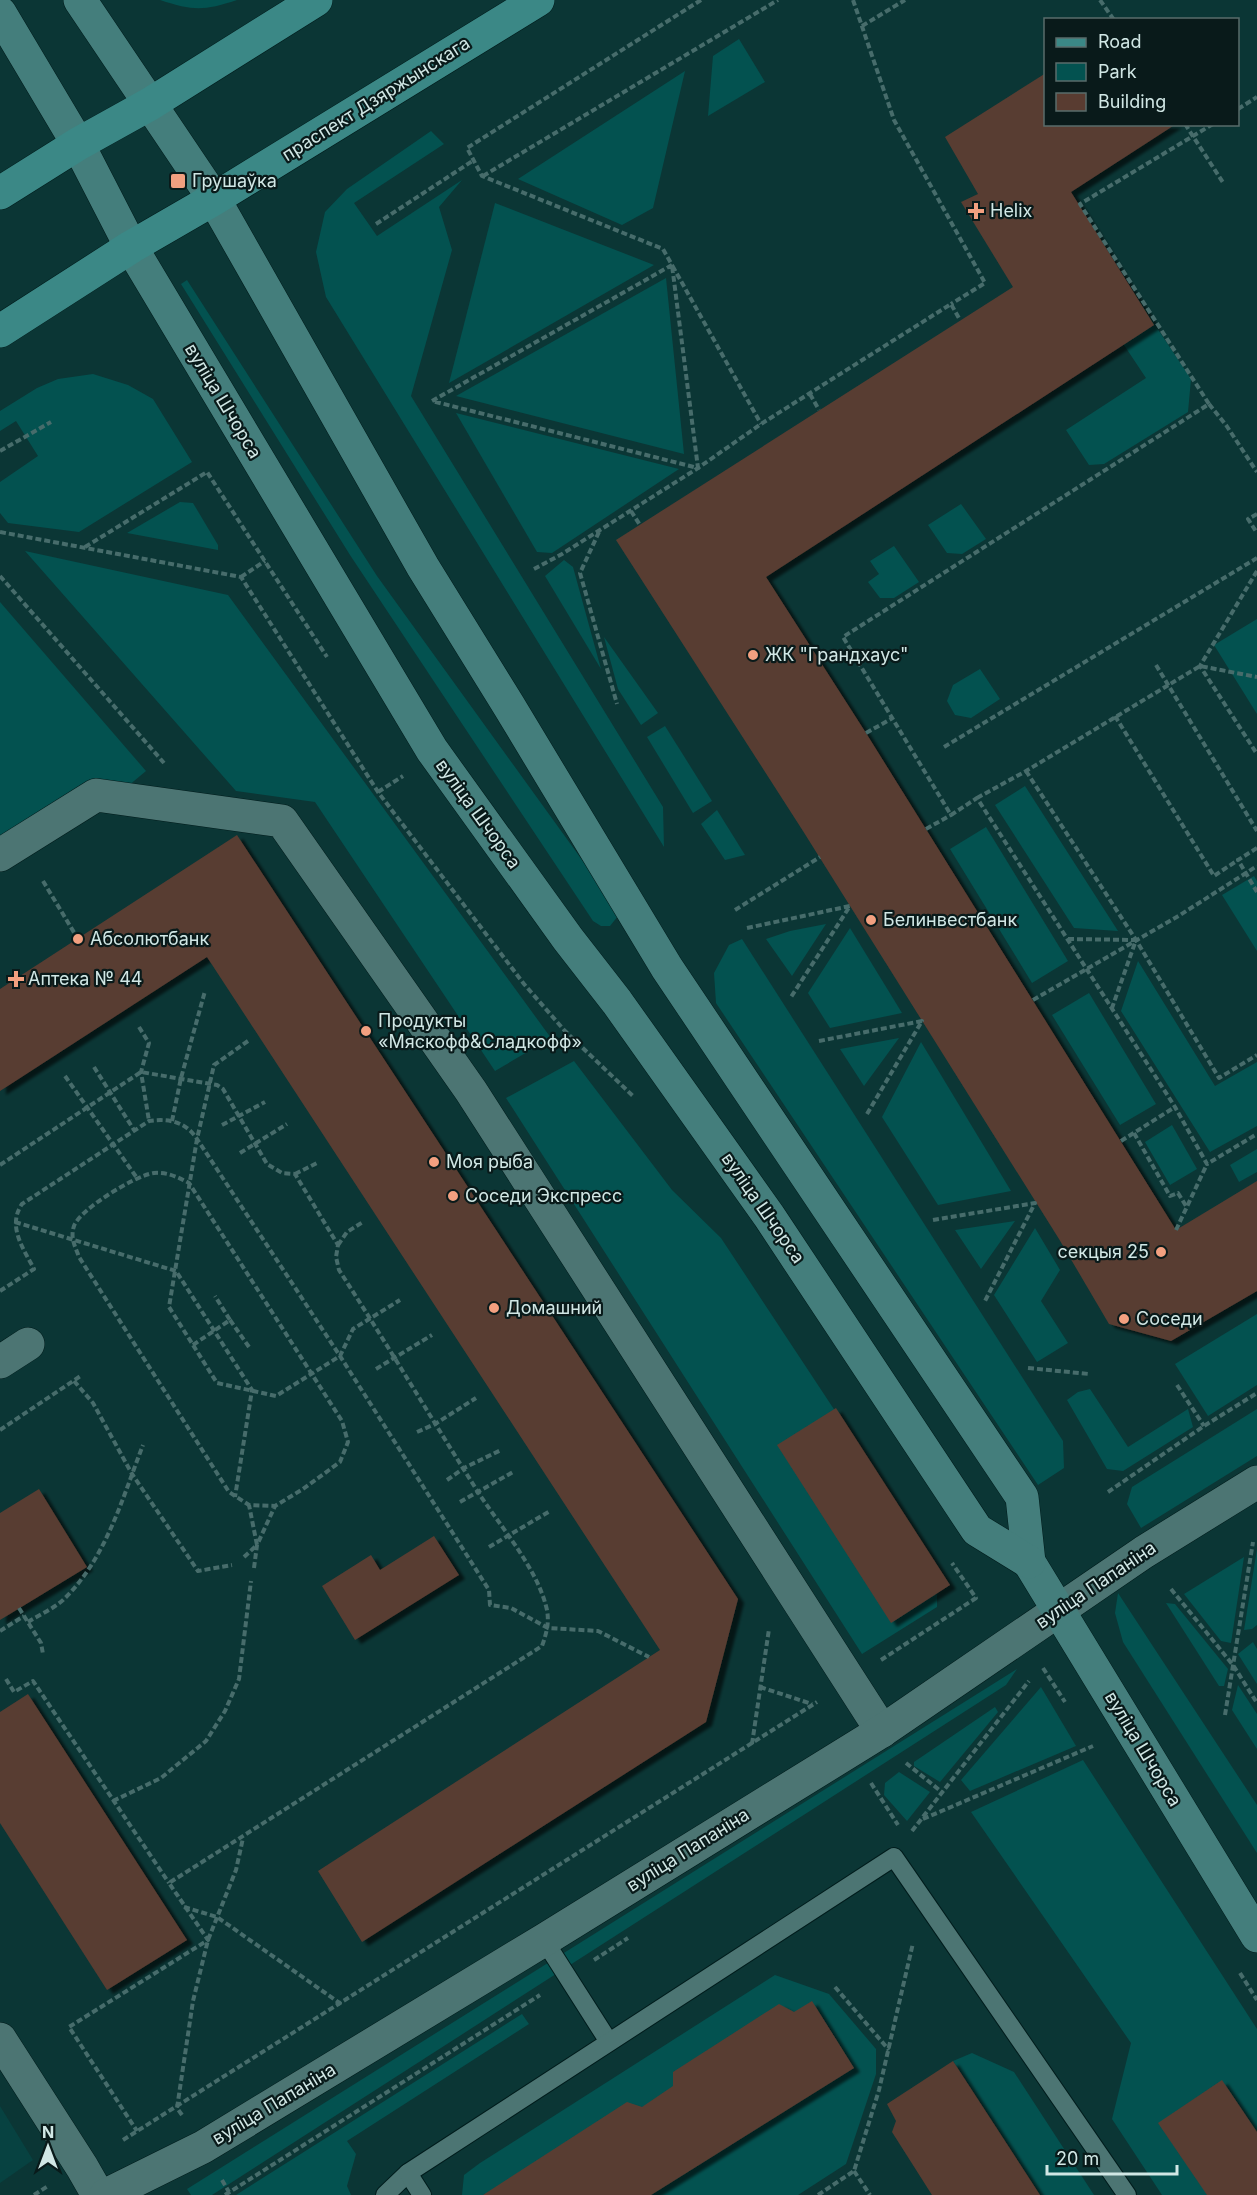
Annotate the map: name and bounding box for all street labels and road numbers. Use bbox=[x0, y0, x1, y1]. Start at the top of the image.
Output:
street label: праспект Дзяржынскага bbox=[278, 32, 473, 165]
street label: вуліца Шчорса bbox=[181, 340, 266, 462]
street label: вуліца Шчорса bbox=[432, 755, 525, 873]
street label: вуліца Шчорса bbox=[717, 1148, 809, 1267]
street label: вуліца Папаніна bbox=[1032, 1537, 1160, 1632]
street label: вуліца Шчорса bbox=[1101, 1688, 1186, 1810]
street label: вуліца Папаніна bbox=[623, 1804, 753, 1896]
street label: вуліца Папаніна bbox=[208, 2059, 339, 2149]

